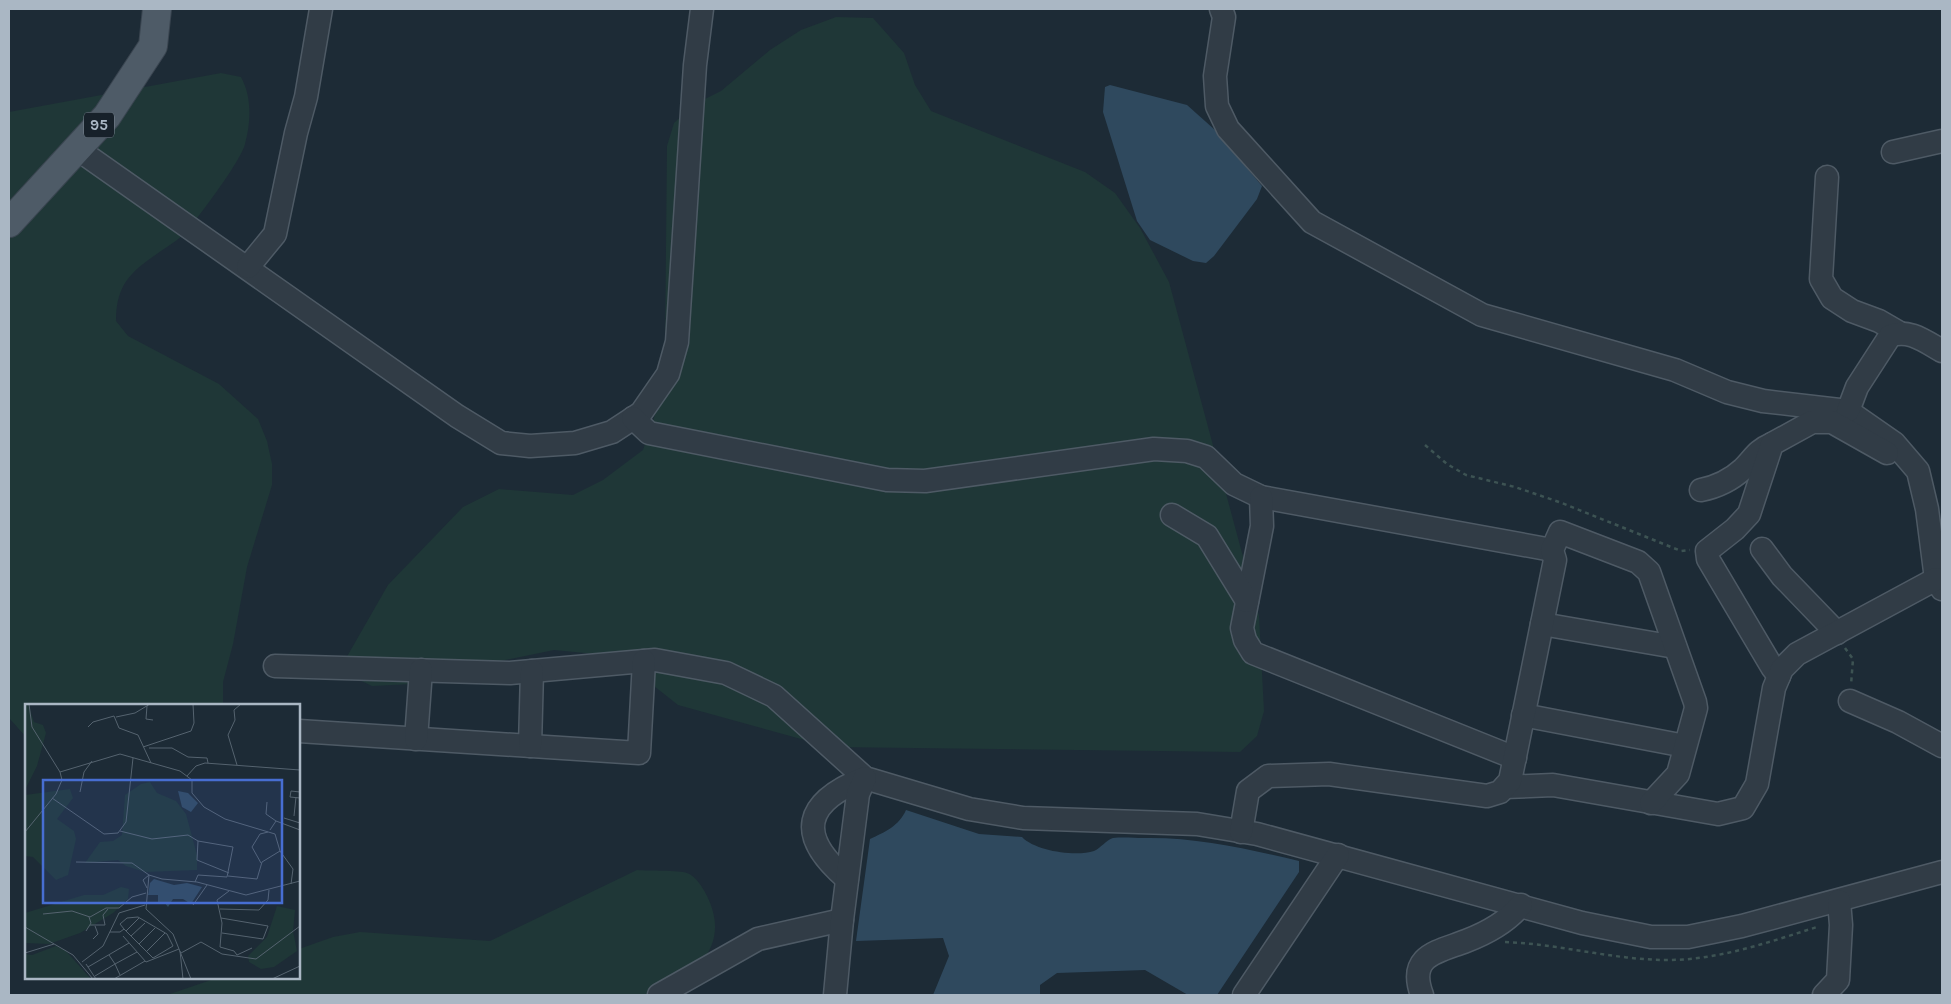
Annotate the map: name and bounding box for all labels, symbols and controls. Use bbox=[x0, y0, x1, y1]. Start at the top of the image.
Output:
road number: 95 bbox=[84, 112, 114, 138]
inset map bbox=[25, 704, 300, 979]

